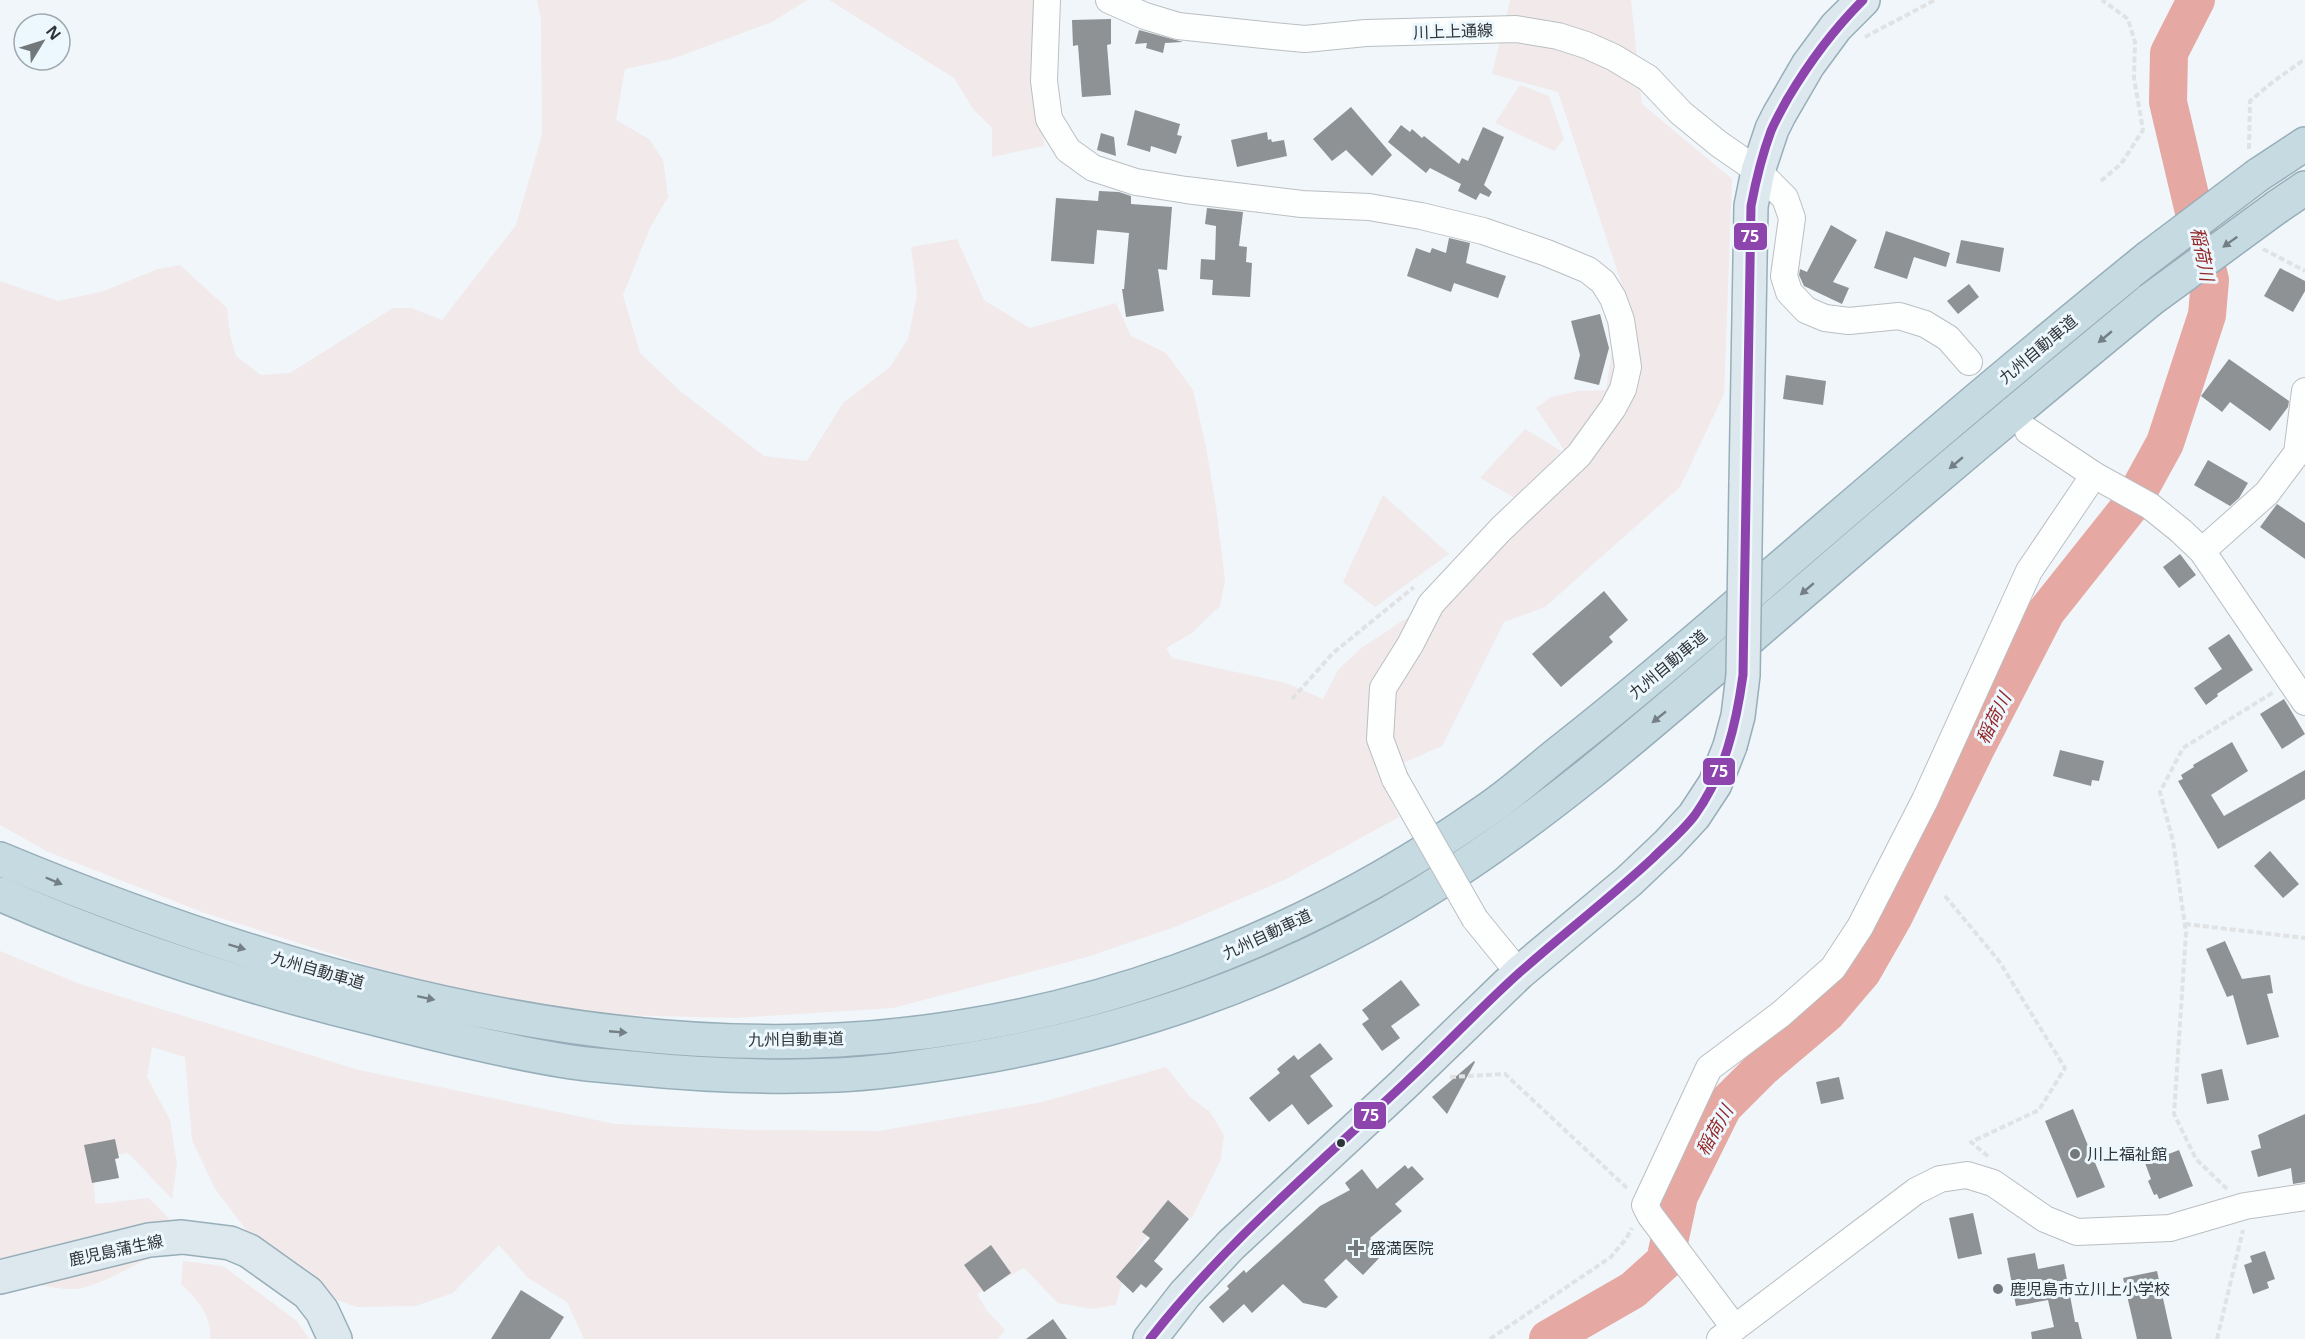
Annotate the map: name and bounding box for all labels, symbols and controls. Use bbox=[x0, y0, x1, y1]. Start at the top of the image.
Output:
north arrow bbox=[12, 12, 72, 72]
street label: 川上上通線 bbox=[1413, 19, 1493, 43]
text: N bbox=[41, 21, 66, 45]
line badge: 75 bbox=[1733, 222, 1768, 251]
text: 75 bbox=[1741, 225, 1759, 247]
water label: 稲荷川 bbox=[2186, 225, 2220, 285]
one-way arrow bbox=[2222, 236, 2238, 248]
street label: 九州自動車道 bbox=[1994, 310, 2082, 388]
one-way arrow bbox=[2097, 331, 2112, 343]
one-way arrow bbox=[1949, 456, 1964, 469]
one-way arrow bbox=[1800, 582, 1815, 595]
street label: 九州自動車道 bbox=[1624, 625, 1712, 703]
water label: 稲荷川 bbox=[1970, 687, 2017, 748]
one-way arrow bbox=[1652, 710, 1667, 723]
line badge: 75 bbox=[1702, 757, 1736, 786]
text: 75 bbox=[1710, 760, 1728, 782]
one-way arrow bbox=[45, 877, 63, 886]
street label: 九州自動車道 bbox=[1219, 904, 1315, 964]
one-way arrow bbox=[228, 943, 246, 952]
street label: 九州自動車道 bbox=[269, 946, 367, 994]
one-way arrow bbox=[416, 994, 435, 1003]
one-way arrow bbox=[608, 1027, 627, 1037]
street label: 九州自動車道 bbox=[748, 1027, 844, 1051]
water label: 稲荷川 bbox=[1690, 1099, 1739, 1159]
line badge: 75 bbox=[1353, 1101, 1387, 1130]
text: 75 bbox=[1361, 1104, 1379, 1126]
unlabelled marker bbox=[1335, 1137, 1347, 1149]
place label: 川上福祉館 bbox=[2087, 1143, 2167, 1165]
marker: 川上福祉館 bbox=[2068, 1147, 2082, 1161]
street label: 鹿児島蒲生線 bbox=[67, 1229, 165, 1271]
place label: 盛満医院 bbox=[1370, 1237, 1434, 1259]
marker: 盛満医院 bbox=[1347, 1239, 1365, 1257]
place label: 鹿児島市立川上小学校 bbox=[2010, 1278, 2170, 1300]
marker: 鹿児島市立川上小学校 bbox=[1991, 1282, 2005, 1296]

